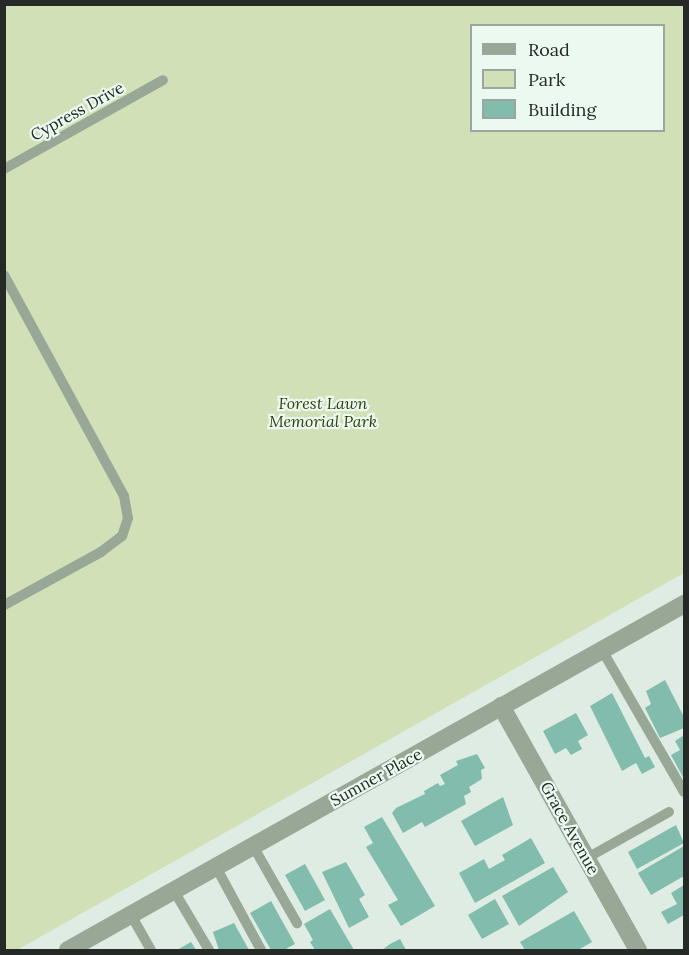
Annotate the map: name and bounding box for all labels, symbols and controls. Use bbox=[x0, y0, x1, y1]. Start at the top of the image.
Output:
legend bbox=[470, 24, 665, 132]
text: Road bbox=[528, 38, 570, 61]
text: Park bbox=[528, 68, 565, 91]
street label: Cypress Drive bbox=[27, 77, 127, 145]
text: Building bbox=[528, 98, 596, 121]
park label: Forest Lawn Memorial Park bbox=[269, 393, 377, 431]
street label: Sumner Place bbox=[327, 744, 425, 810]
street label: Grace Avenue bbox=[537, 778, 603, 878]

